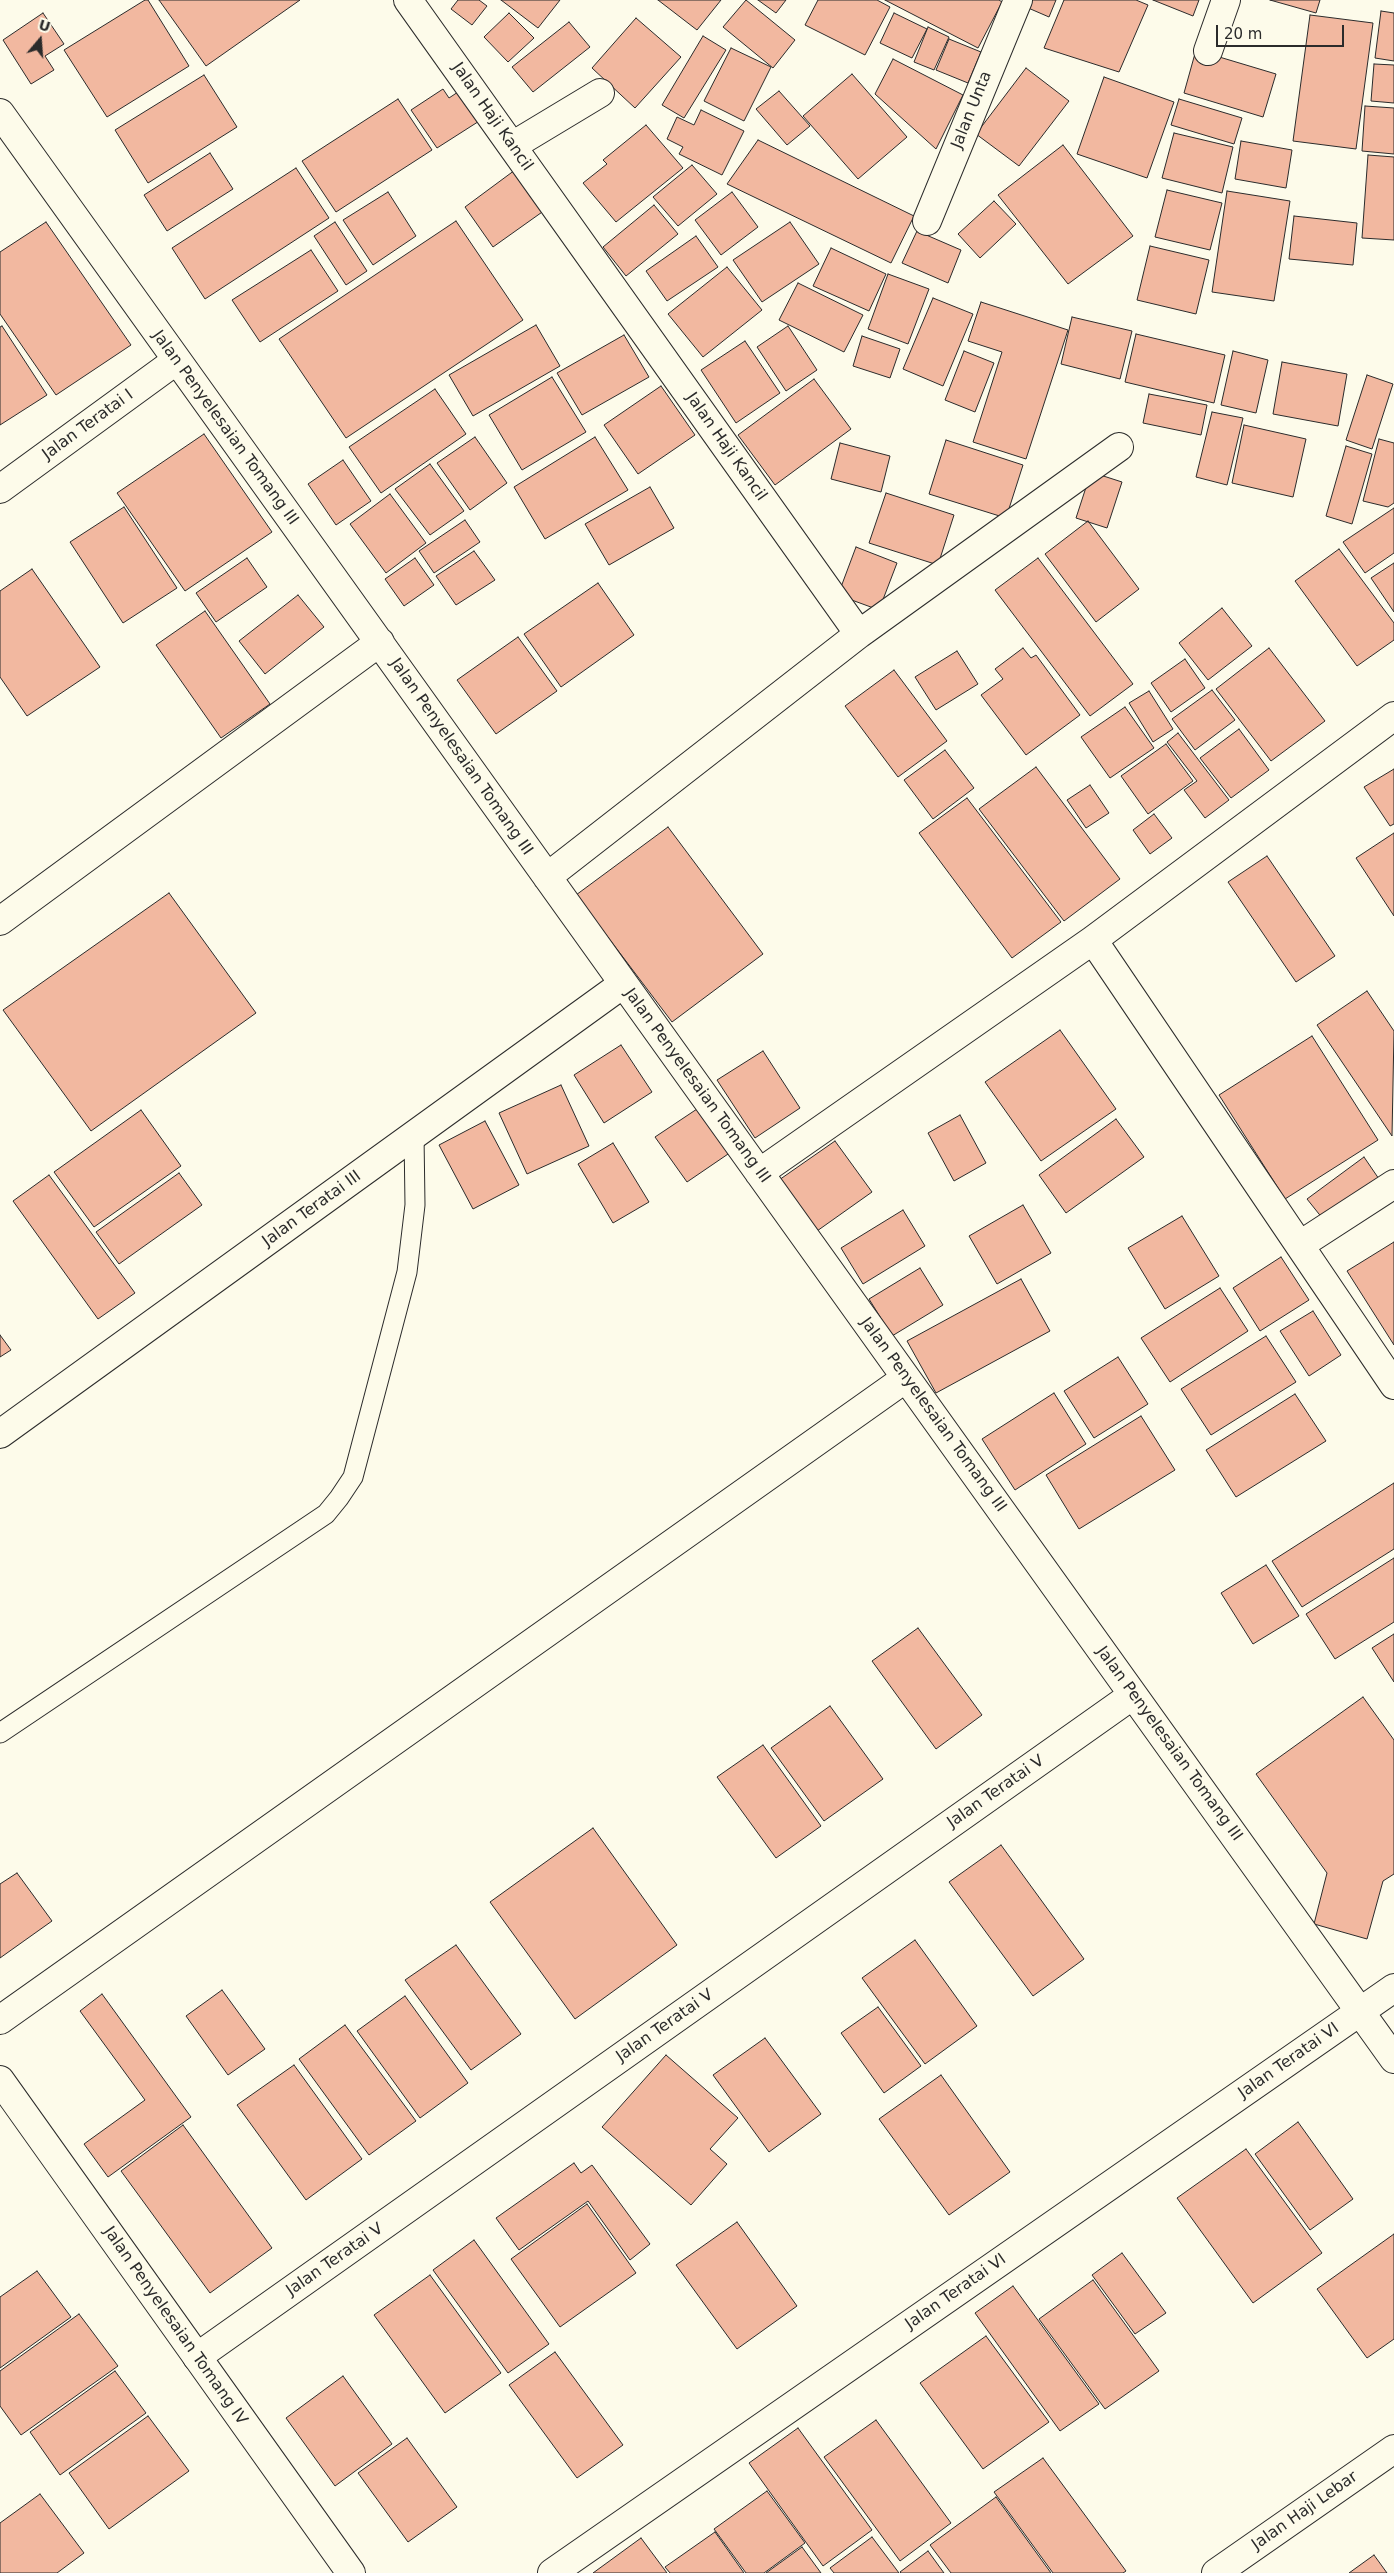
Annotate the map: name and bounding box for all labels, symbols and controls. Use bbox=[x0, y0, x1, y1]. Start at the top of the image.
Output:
north arrow bbox=[15, 15, 65, 65]
scale bar bbox=[1219, 15, 1346, 47]
text: U bbox=[37, 16, 53, 35]
text: 20 m bbox=[1224, 25, 1262, 43]
street label: Jalan Haji Kancil bbox=[448, 59, 536, 175]
street label: Jalan Unta bbox=[948, 68, 996, 152]
street label: Jalan Penyelesaian Tomang III bbox=[148, 327, 302, 529]
street label: Jalan Teratai I bbox=[39, 386, 137, 464]
street label: Jalan Haji Kancil bbox=[682, 389, 770, 505]
street label: Jalan Penyelesaian Tomang III bbox=[385, 655, 537, 859]
street label: Jalan Penyelesaian Tomang III bbox=[620, 985, 774, 1187]
street label: Jalan Teratai III bbox=[259, 1167, 365, 1251]
street label: Jalan Penyelesaian Tomang III bbox=[856, 1314, 1010, 1516]
street label: Jalan Penyelesaian Tomang III bbox=[1092, 1643, 1246, 1845]
street label: Jalan Teratai V bbox=[944, 1751, 1048, 1833]
street label: Jalan Teratai V bbox=[613, 1985, 717, 2067]
street label: Jalan Teratai VI bbox=[1235, 2019, 1343, 2103]
street label: Jalan Teratai V bbox=[283, 2219, 387, 2301]
street label: Jalan Penyelesaian Tomang IV bbox=[99, 2223, 251, 2429]
street label: Jalan Teratai VI bbox=[902, 2250, 1010, 2334]
street label: Jalan Haji Lebar bbox=[1248, 2467, 1362, 2555]

